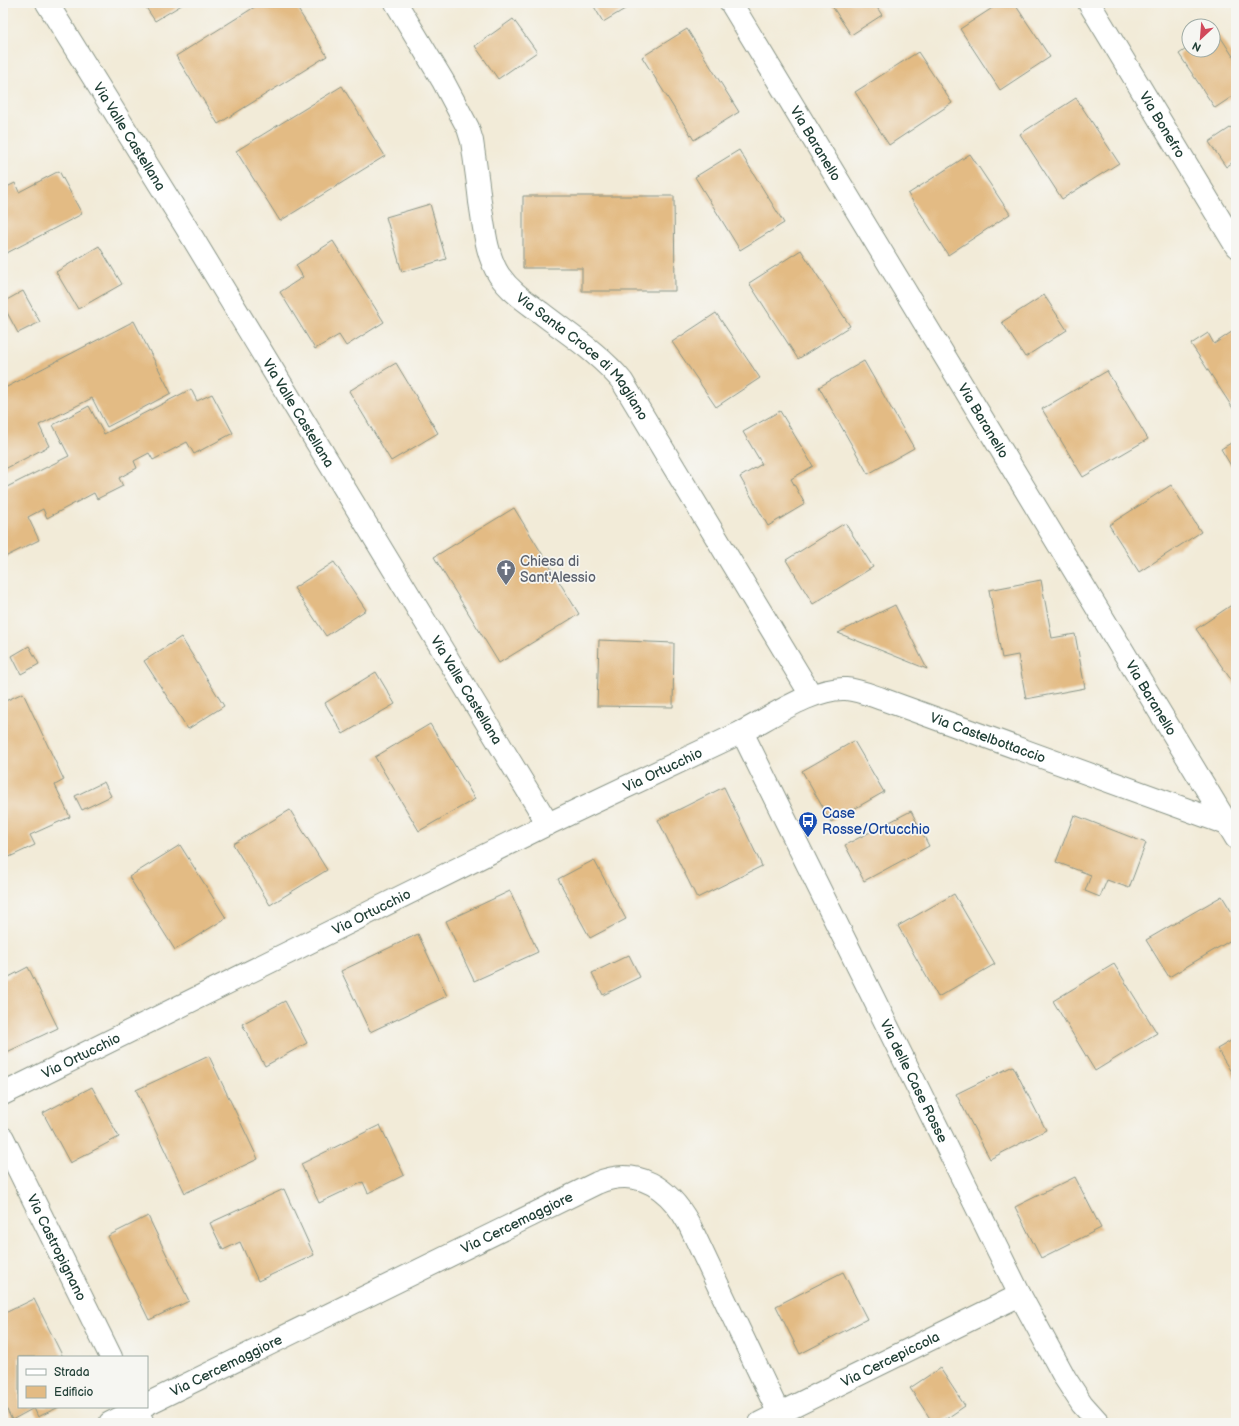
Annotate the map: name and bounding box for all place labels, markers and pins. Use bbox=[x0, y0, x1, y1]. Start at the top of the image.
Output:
place label: Chiesa di Sant'Alessio bbox=[520, 553, 596, 586]
church icon: Chiesa di Sant'Alessio bbox=[495, 558, 517, 586]
place label: Case Rosse/Ortucchio bbox=[822, 805, 930, 838]
bus stop icon: Case Rosse/Ortucchio bbox=[797, 810, 819, 838]

